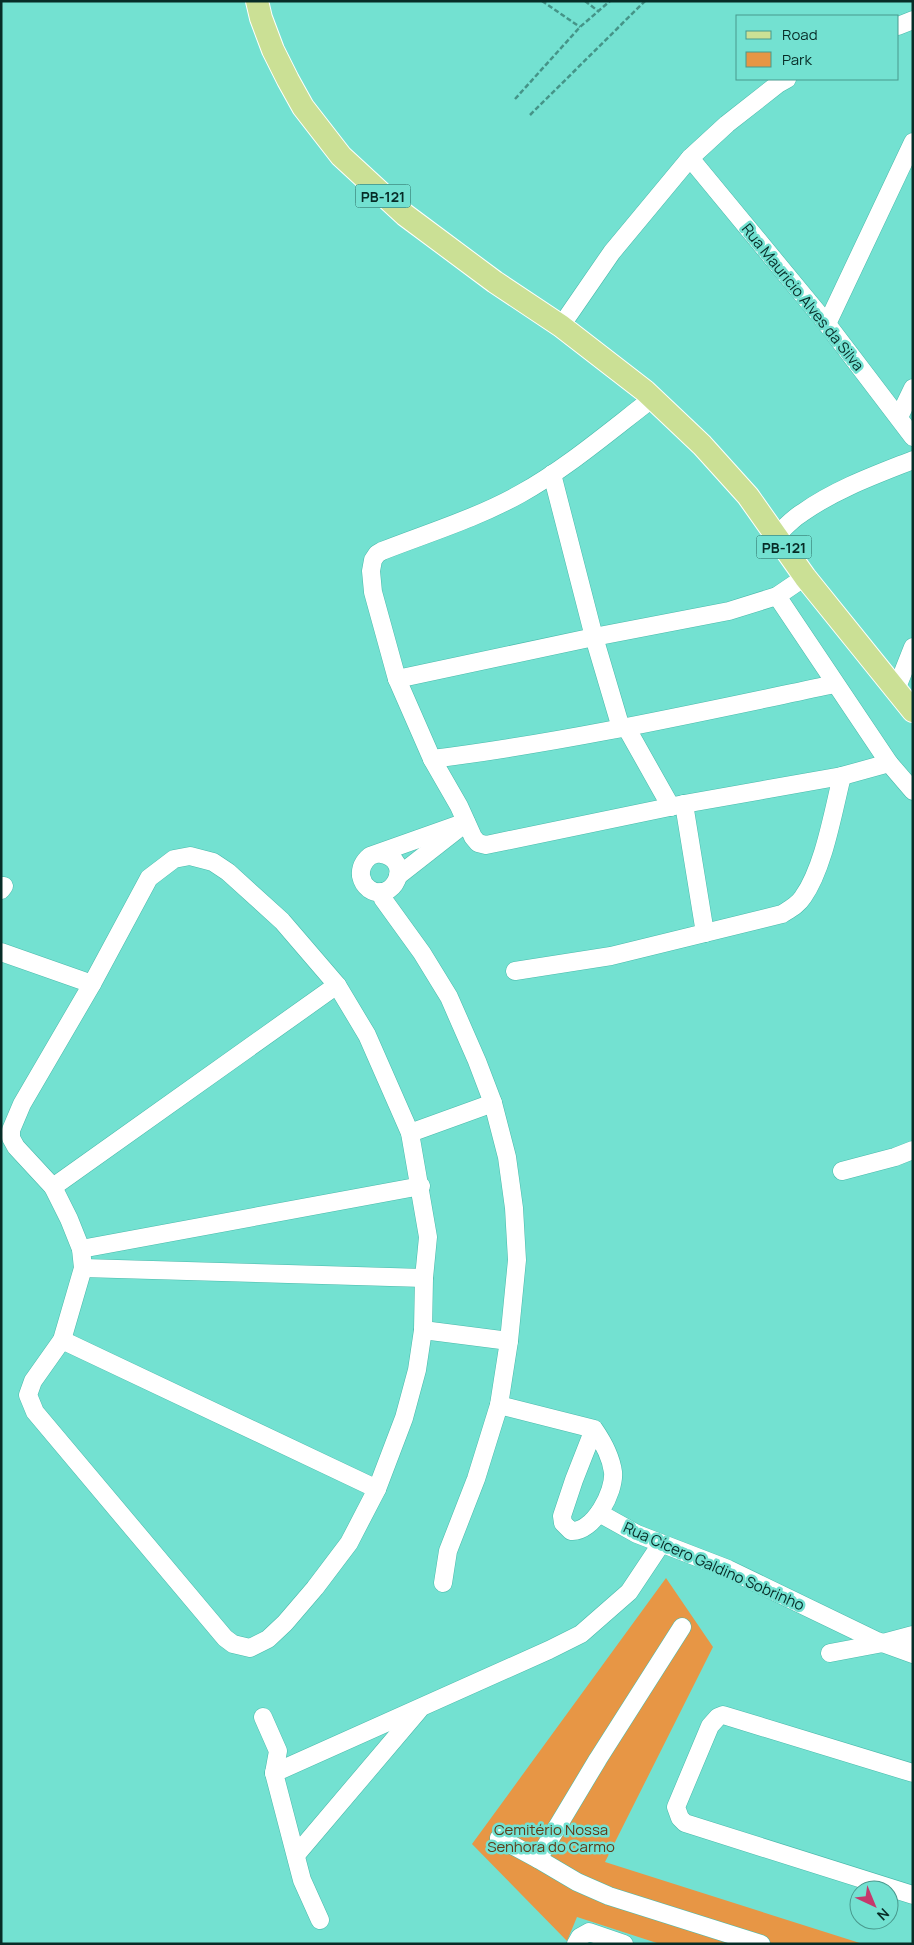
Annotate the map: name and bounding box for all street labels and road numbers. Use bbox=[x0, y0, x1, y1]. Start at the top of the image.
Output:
road number: PB-121 bbox=[356, 185, 410, 208]
street label: Rua Mauricio Alves da Silva bbox=[737, 219, 869, 375]
road number: PB-121 bbox=[756, 536, 812, 558]
street label: Rua Cícero Galdino Sobrinho bbox=[620, 1517, 808, 1616]

